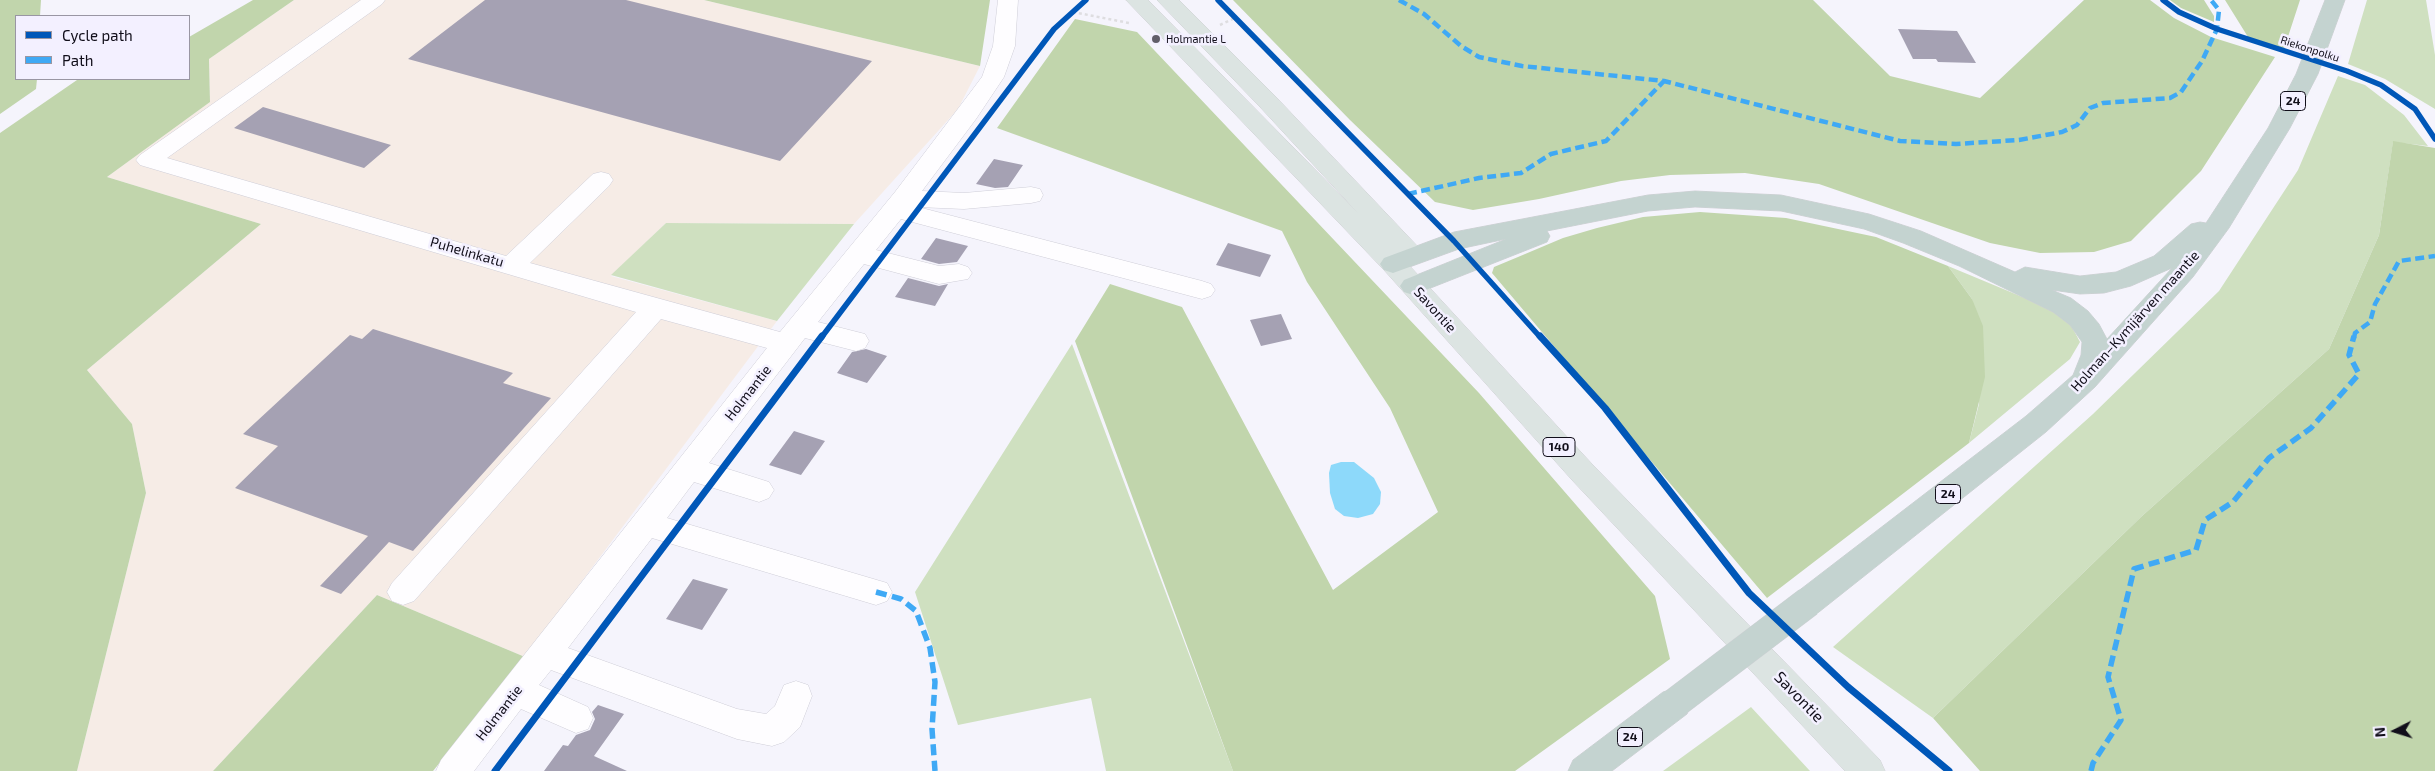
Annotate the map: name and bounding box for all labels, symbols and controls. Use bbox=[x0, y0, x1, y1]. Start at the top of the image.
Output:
legend bbox=[15, 15, 190, 80]
text: Cycle path bbox=[62, 26, 133, 44]
place label: Holmantie L bbox=[1166, 32, 1226, 46]
marker: Holmantie L bbox=[1150, 33, 1162, 45]
street label: Riekonpolku bbox=[2279, 33, 2341, 65]
text: Path bbox=[62, 51, 93, 69]
road number: 24 bbox=[2280, 92, 2306, 110]
street label: Puhelinkatu bbox=[428, 233, 506, 271]
street label: Holman–Kymijärven maantie bbox=[2067, 247, 2203, 395]
street label: Savontie bbox=[1410, 284, 1460, 336]
street label: Holmantie bbox=[721, 362, 775, 424]
road number: 140 bbox=[1543, 438, 1575, 457]
road number: 24 bbox=[1936, 484, 1960, 504]
street label: Savontie bbox=[1770, 668, 1828, 726]
street label: Holmantie bbox=[472, 682, 526, 744]
north arrow bbox=[2370, 706, 2420, 756]
text: N bbox=[2371, 727, 2388, 738]
road number: 24 bbox=[1618, 728, 1642, 746]

